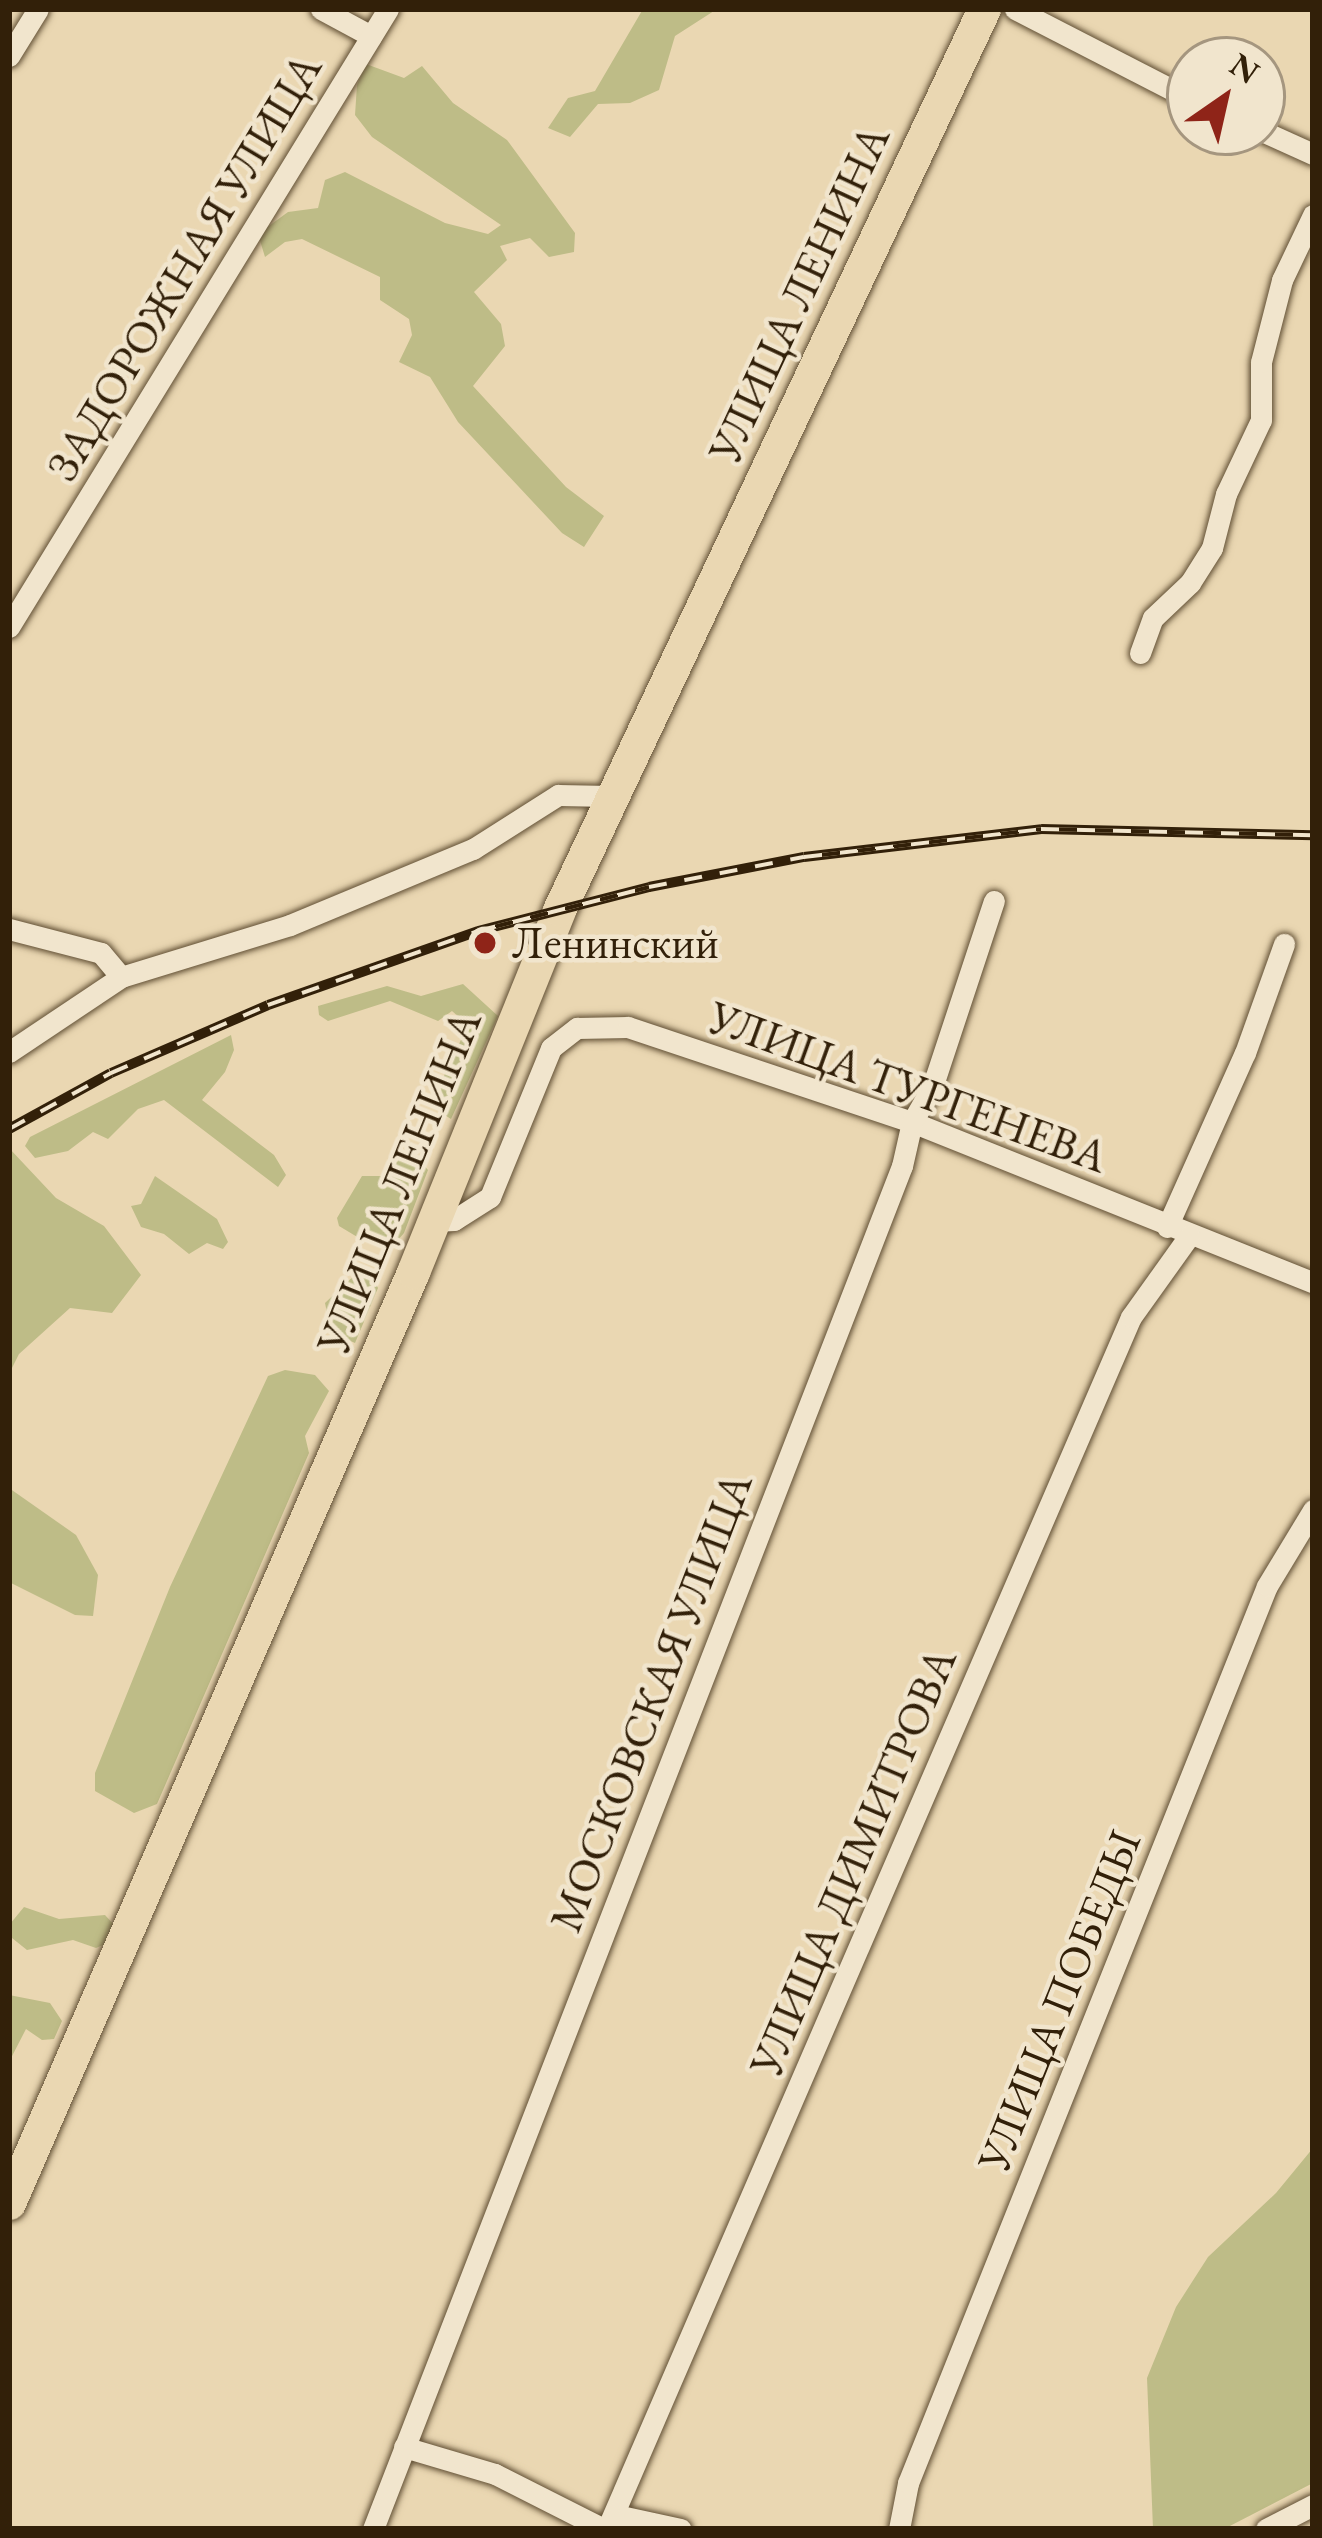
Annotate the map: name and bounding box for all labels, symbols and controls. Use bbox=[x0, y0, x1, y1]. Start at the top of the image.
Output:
north arrow bbox=[1166, 36, 1286, 156]
text: N bbox=[1222, 43, 1268, 94]
street label: ЗАДОРОЖНАЯ УЛИЦА bbox=[35, 44, 333, 490]
street label: УЛИЦА ЛЕНИНА bbox=[697, 117, 901, 471]
place label: Ленинский bbox=[512, 916, 719, 970]
marker: Ленинский bbox=[469, 927, 501, 959]
street label: УЛИЦА ТУРГЕНЕВА bbox=[701, 990, 1115, 1184]
street label: УЛИЦА ЛЕНИНА bbox=[305, 1002, 493, 1362]
street label: МОСКОВСКАЯ УЛИЦА bbox=[539, 1465, 763, 1939]
street label: УЛИЦА ДИМИТРОВА bbox=[738, 1640, 968, 2084]
street label: УЛИЦА ПОБЕДЫ bbox=[966, 1822, 1152, 2180]

